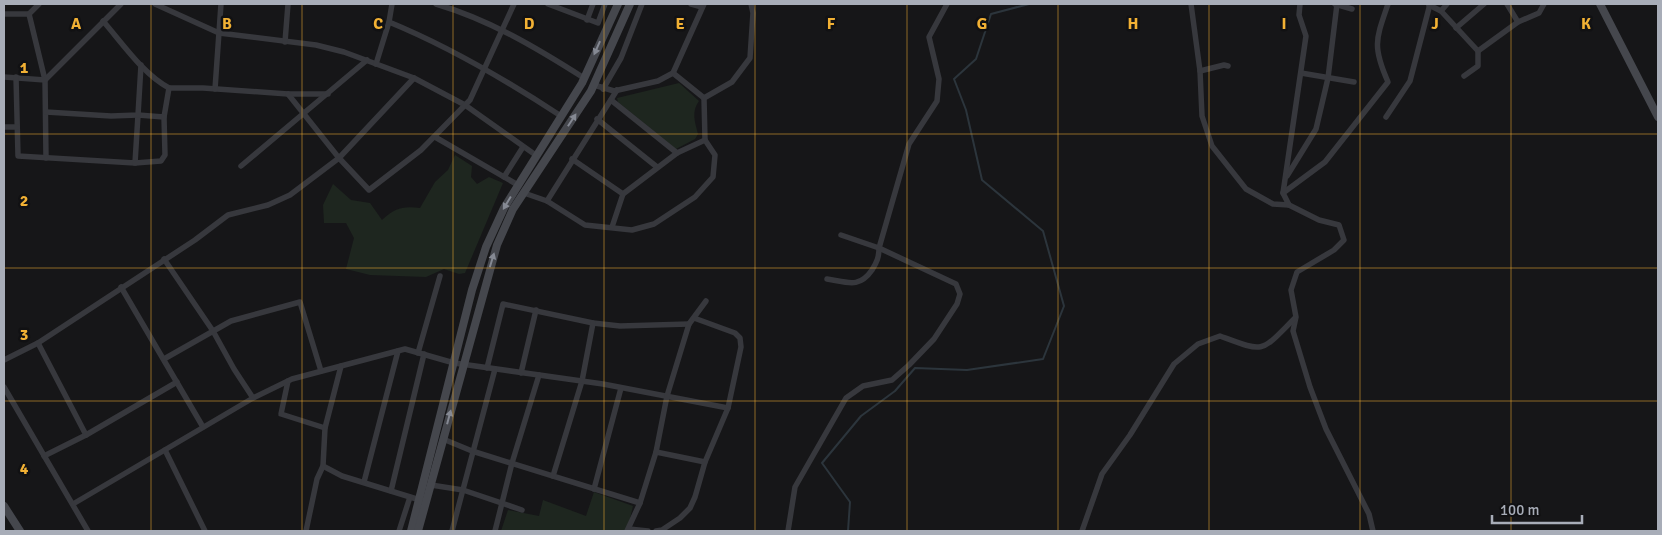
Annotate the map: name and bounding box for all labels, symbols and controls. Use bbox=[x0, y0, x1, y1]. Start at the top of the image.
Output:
text: A bbox=[71, 14, 82, 34]
text: B bbox=[222, 14, 232, 34]
text: C bbox=[373, 14, 383, 34]
text: D bbox=[524, 14, 535, 34]
text: E bbox=[675, 14, 685, 34]
text: F bbox=[827, 14, 836, 34]
text: G bbox=[977, 14, 987, 34]
text: H bbox=[1128, 14, 1138, 34]
text: I bbox=[1281, 14, 1287, 34]
text: J bbox=[1431, 14, 1439, 34]
text: K bbox=[1581, 14, 1591, 34]
one-way arrow bbox=[593, 41, 601, 55]
text: 1 bbox=[20, 58, 29, 78]
one-way arrow bbox=[568, 113, 577, 126]
text: 2 bbox=[20, 191, 28, 211]
one-way arrow bbox=[502, 197, 511, 210]
one-way arrow bbox=[489, 252, 497, 267]
text: 3 bbox=[20, 325, 28, 345]
one-way arrow bbox=[445, 409, 453, 424]
text: 4 bbox=[20, 459, 29, 479]
scale bar bbox=[1492, 492, 1582, 524]
text: 100 m bbox=[1500, 501, 1540, 519]

